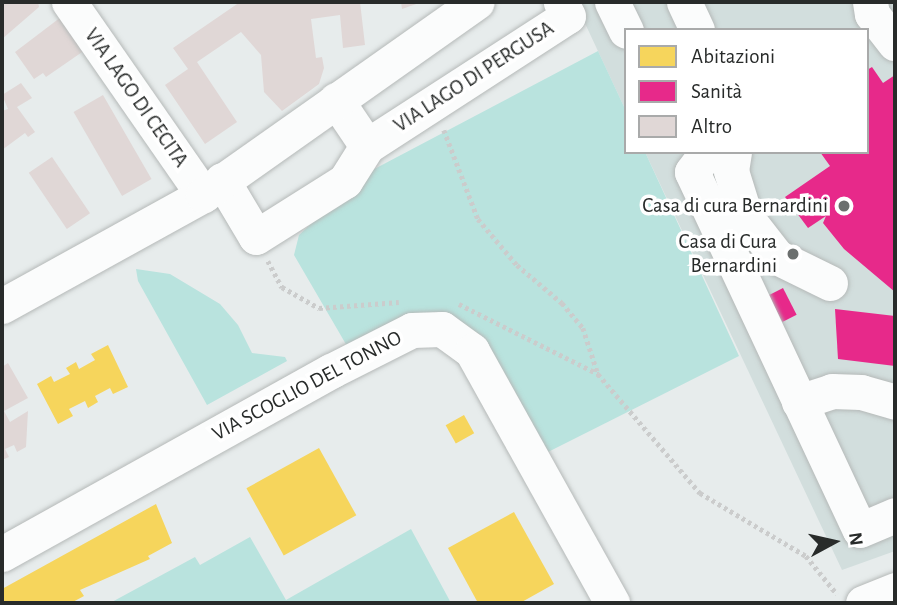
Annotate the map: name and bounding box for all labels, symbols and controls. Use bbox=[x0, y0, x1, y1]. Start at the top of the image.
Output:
street label: VIA LAGO DI PERGUSA bbox=[389, 16, 559, 138]
street label: VIA LAGO DI CECITA bbox=[79, 24, 193, 172]
legend bbox=[624, 28, 869, 154]
text: Abitazioni bbox=[691, 46, 775, 67]
text: Sanità bbox=[691, 81, 742, 102]
text: Altro bbox=[691, 116, 732, 137]
place label: Casa di cura Bernardini bbox=[642, 193, 828, 219]
marker: Casa di cura Bernardini bbox=[834, 196, 854, 216]
place label: Casa di Cura Bernardini bbox=[679, 229, 777, 279]
marker: Casa di Cura Bernardini bbox=[783, 244, 803, 264]
street label: VIA SCOGLIO DEL TONNO bbox=[208, 325, 406, 447]
north arrow bbox=[799, 507, 869, 577]
text: N bbox=[845, 531, 866, 547]

